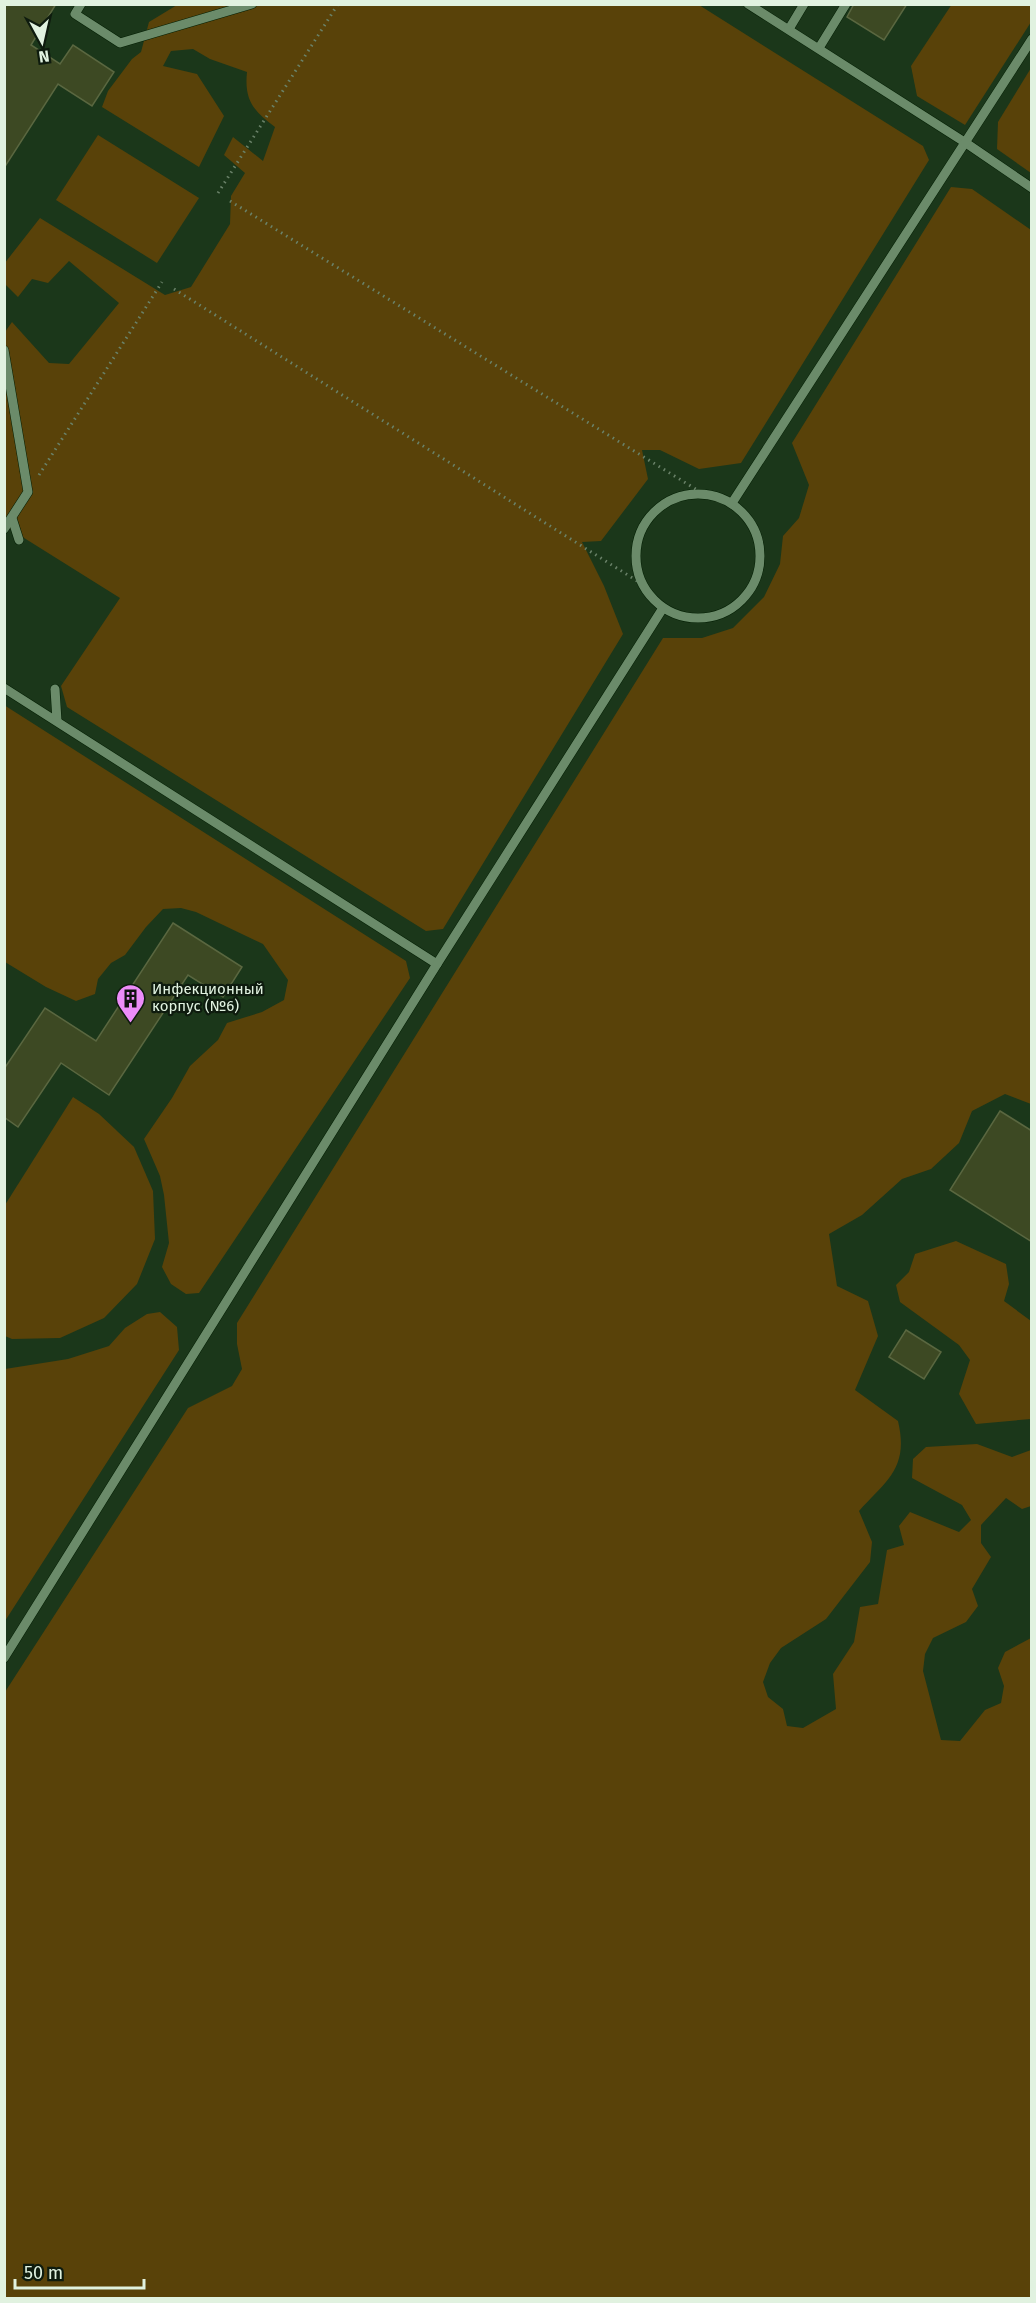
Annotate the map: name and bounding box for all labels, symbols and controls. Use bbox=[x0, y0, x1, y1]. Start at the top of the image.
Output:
north arrow bbox=[12, 12, 72, 72]
text: N bbox=[37, 46, 51, 67]
place label: Инфекционный корпус (№6) bbox=[152, 980, 264, 1015]
building icon: Инфекционный корпус (№6) bbox=[115, 982, 147, 1024]
scale bar bbox=[15, 2252, 144, 2290]
text: 50 m bbox=[24, 2262, 63, 2284]

